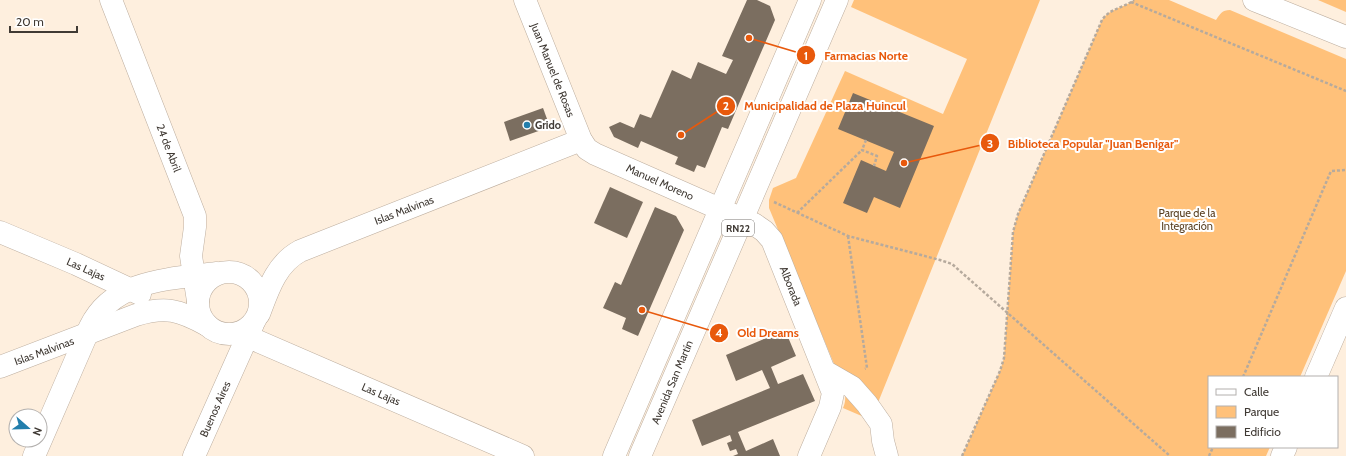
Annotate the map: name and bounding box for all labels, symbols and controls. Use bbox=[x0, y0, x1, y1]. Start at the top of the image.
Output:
scale bar bbox=[10, 8, 77, 34]
text: 20 m bbox=[16, 14, 44, 29]
street label: Juan Manuel de Rosas bbox=[527, 20, 578, 119]
callout: Farmacias Norte bbox=[796, 43, 916, 67]
text: 1 bbox=[804, 48, 808, 63]
text: Farmacias Norte bbox=[824, 48, 908, 63]
callout: Municipalidad de Plaza Huincul bbox=[716, 94, 914, 118]
text: 2 bbox=[723, 98, 729, 113]
text: Municipalidad de Plaza Huincul bbox=[744, 98, 906, 113]
place label: Grido bbox=[535, 118, 561, 132]
marker: Grido bbox=[522, 120, 532, 130]
street label: 24 de Abril bbox=[153, 122, 185, 174]
callout: Biblioteca Popular "Juan Benigar" bbox=[980, 131, 1186, 155]
text: 3 bbox=[987, 136, 993, 151]
text: Biblioteca Popular "Juan Benigar" bbox=[1008, 136, 1178, 151]
street label: Manuel Moreno bbox=[624, 161, 696, 203]
street label: Islas Malvinas bbox=[372, 192, 436, 228]
park label: Parque de la Integración bbox=[1159, 206, 1216, 233]
road number: RN22 bbox=[722, 220, 754, 236]
street label: Las Lajas bbox=[65, 254, 108, 284]
street label: Alborada bbox=[777, 264, 806, 309]
callout: Old Dreams bbox=[709, 321, 807, 345]
text: 4 bbox=[715, 325, 723, 340]
text: Old Dreams bbox=[737, 325, 799, 340]
street label: Islas Malvinas bbox=[12, 334, 76, 368]
street label: Avenida San Martín bbox=[648, 338, 696, 426]
legend bbox=[1208, 376, 1338, 448]
street label: Buenos Aires bbox=[196, 378, 234, 439]
street label: Las Lajas bbox=[359, 380, 403, 409]
text: Calle bbox=[1244, 384, 1269, 399]
text: Parque bbox=[1244, 404, 1279, 419]
north arrow bbox=[8, 408, 48, 448]
text: Edificio bbox=[1244, 424, 1281, 439]
text: N bbox=[29, 425, 45, 437]

